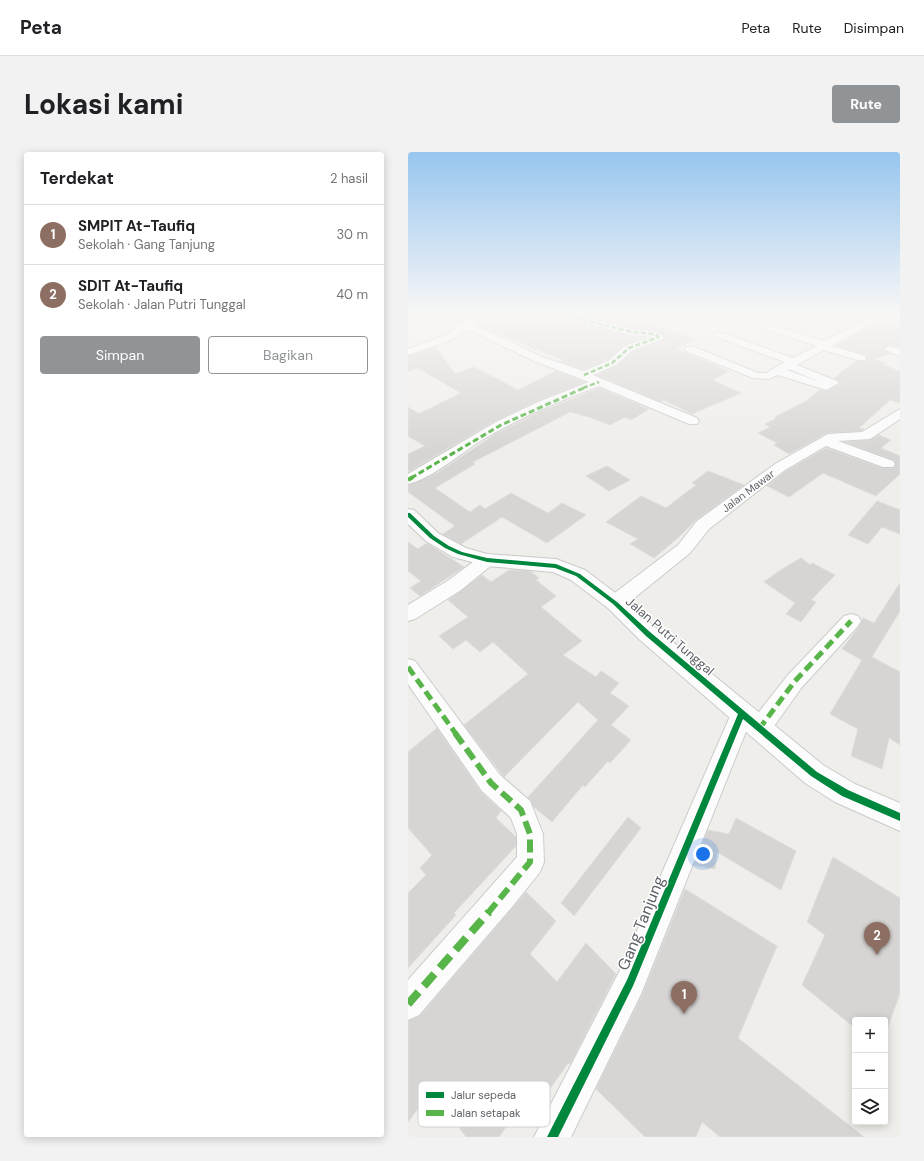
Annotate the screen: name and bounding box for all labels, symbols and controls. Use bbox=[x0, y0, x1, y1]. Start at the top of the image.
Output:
text: Peta bbox=[20, 15, 62, 40]
text: Peta bbox=[742, 19, 770, 37]
text: Rute bbox=[792, 19, 822, 37]
text: Disimpan bbox=[844, 19, 904, 37]
button: Rute bbox=[832, 85, 900, 123]
text: Lokasi kami bbox=[24, 86, 183, 123]
text: Terdekat bbox=[40, 167, 114, 189]
text: 2 hasil bbox=[330, 170, 368, 187]
text: SMPIT At-Taufiq bbox=[78, 216, 195, 236]
text: 1 bbox=[51, 226, 55, 243]
text: 30 m bbox=[336, 226, 368, 243]
text: Sekolah · Gang Tanjung bbox=[78, 236, 215, 253]
text: SDIT At-Taufiq bbox=[78, 276, 183, 296]
text: 2 bbox=[49, 286, 57, 303]
text: 40 m bbox=[336, 286, 368, 303]
text: Sekolah · Jalan Putri Tunggal bbox=[78, 296, 246, 313]
button: Simpan bbox=[40, 336, 200, 374]
button: Bagikan bbox=[208, 336, 368, 374]
street label: Jalan Mawar bbox=[719, 467, 777, 515]
street label: Jalan Putri Tunggal bbox=[622, 593, 718, 679]
your location bbox=[693, 844, 713, 864]
street label: Gang Tanjung bbox=[613, 873, 669, 973]
pin: 2 bbox=[864, 922, 890, 955]
pin: 1 bbox=[671, 981, 697, 1014]
map controls bbox=[852, 1017, 888, 1125]
button: + bbox=[852, 1017, 888, 1053]
button: − bbox=[852, 1053, 888, 1089]
legend bbox=[418, 1081, 550, 1127]
text: Jalur sepeda bbox=[451, 1088, 516, 1102]
button: layers bbox=[852, 1089, 888, 1125]
text: Jalan setapak bbox=[451, 1106, 521, 1120]

